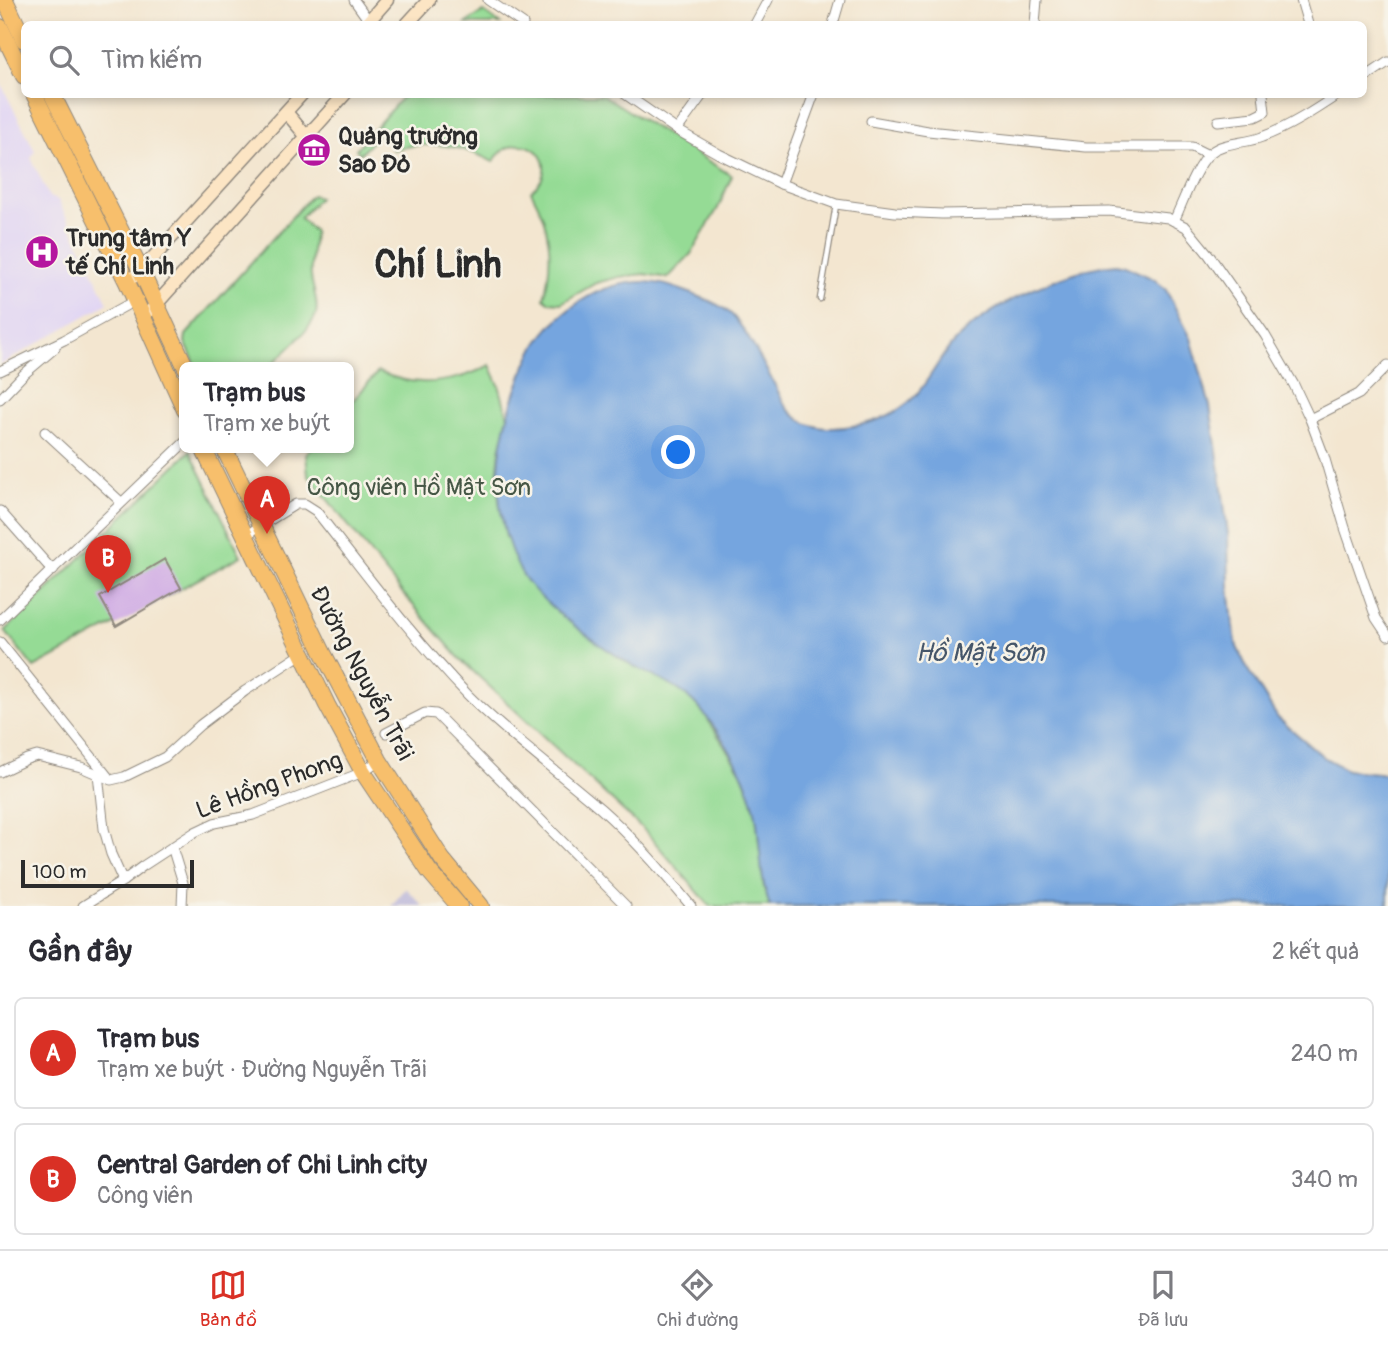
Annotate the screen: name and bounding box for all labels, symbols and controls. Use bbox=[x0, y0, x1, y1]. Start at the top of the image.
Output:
search box bbox=[21, 21, 1367, 98]
icon: search bbox=[45, 41, 83, 79]
text: Tìm kiếm bbox=[101, 44, 202, 76]
place label: Quảng trường Sao Đỏ bbox=[338, 122, 478, 179]
museum icon: Quảng trường Sao Đỏ bbox=[295, 131, 333, 169]
place label: Trung tâm Y tế Chí Linh bbox=[65, 224, 191, 281]
hospital icon: Trung tâm Y tế Chí Linh bbox=[23, 233, 61, 271]
district label: Chí Linh bbox=[374, 241, 502, 289]
popup bbox=[179, 362, 354, 453]
text: Trạm bus bbox=[203, 377, 305, 409]
text: Trạm xe buýt bbox=[203, 409, 330, 438]
your location bbox=[661, 435, 695, 469]
park label: Công viên Hồ Mật Sơn bbox=[307, 473, 531, 502]
pin: A bbox=[244, 476, 290, 534]
pin: B bbox=[85, 535, 131, 593]
street label: Đường Nguyễn Trãi bbox=[303, 581, 420, 765]
water label: Hồ Mật Sơn bbox=[916, 637, 1046, 669]
street label: Lê Hồng Phong bbox=[192, 746, 346, 825]
scale bar bbox=[21, 857, 194, 889]
text: 100 m bbox=[32, 860, 86, 884]
text: Gần đây bbox=[28, 933, 132, 970]
text: 2 kết quả bbox=[1272, 937, 1360, 966]
text: Trạm bus bbox=[97, 1023, 199, 1055]
text: A bbox=[46, 1039, 60, 1068]
text: 240 m bbox=[1291, 1039, 1358, 1068]
text: Trạm xe buýt · Đường Nguyễn Trãi bbox=[97, 1055, 426, 1084]
text: Central Garden of Chi Linh city bbox=[97, 1149, 427, 1181]
text: B bbox=[46, 1165, 60, 1194]
text: 340 m bbox=[1291, 1165, 1358, 1194]
text: Công viên bbox=[97, 1181, 193, 1210]
tab: Bản đồ bbox=[200, 1266, 257, 1332]
tab: Chỉ đường bbox=[656, 1266, 738, 1332]
tab: Đã lưu bbox=[1138, 1266, 1188, 1332]

